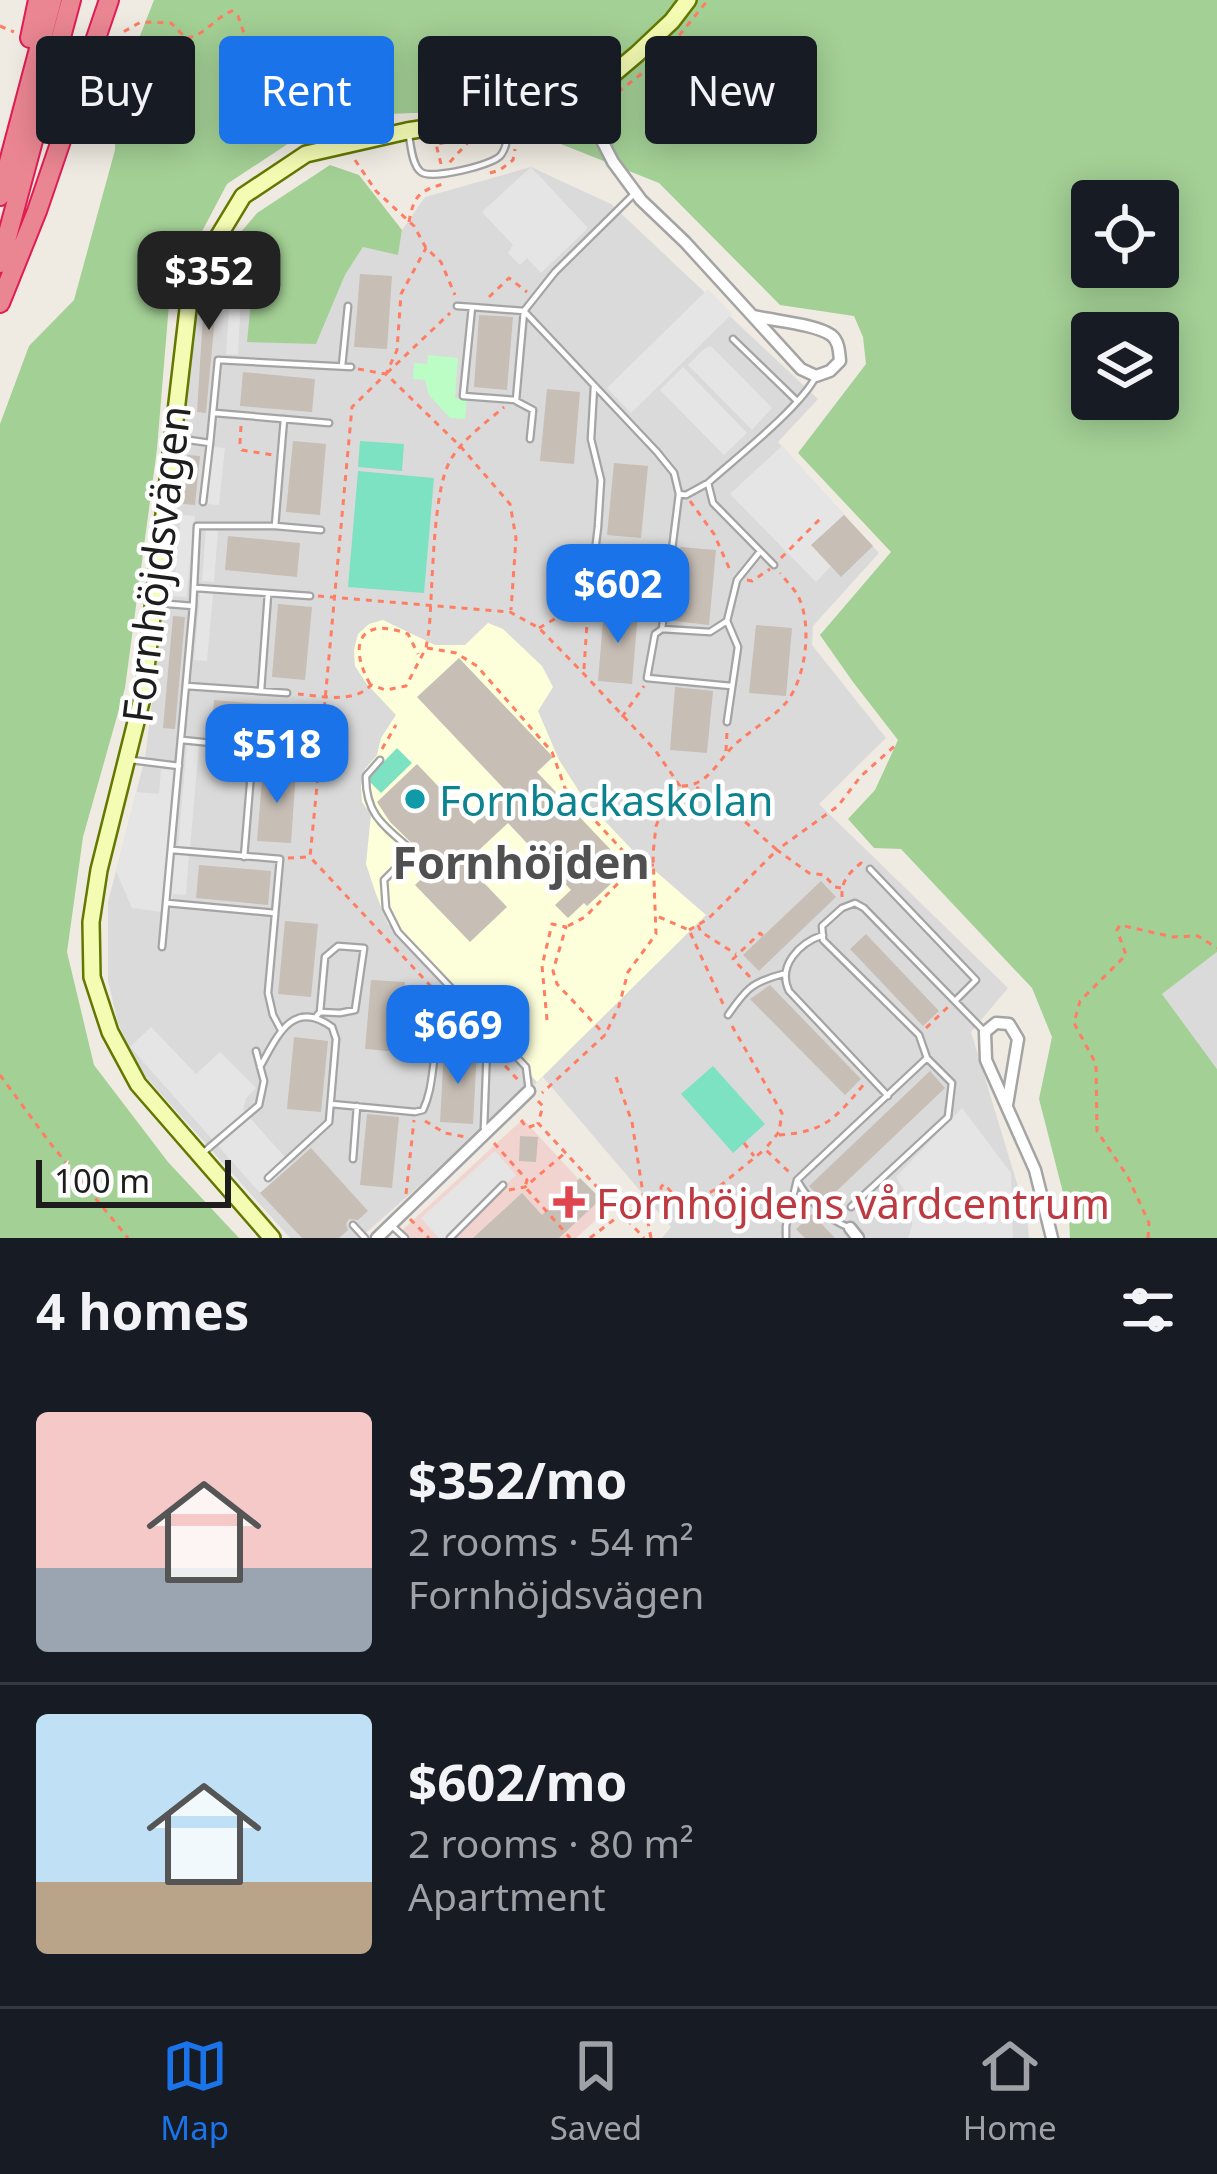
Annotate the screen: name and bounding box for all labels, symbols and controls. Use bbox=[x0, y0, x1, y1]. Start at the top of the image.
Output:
chip: Buy bbox=[36, 36, 195, 144]
chip: Rent bbox=[219, 36, 394, 144]
chip: Filters bbox=[418, 36, 621, 144]
chip: New bbox=[645, 36, 817, 144]
map controls bbox=[1071, 180, 1179, 420]
button: locate bbox=[1071, 180, 1179, 288]
pin: $352 bbox=[138, 231, 280, 333]
text: $352 bbox=[164, 243, 254, 296]
button: layers bbox=[1071, 312, 1179, 420]
street label: Fornhöjdsvägen bbox=[107, 402, 203, 726]
pin: $602 bbox=[547, 544, 689, 646]
text: $602 bbox=[573, 556, 663, 609]
pin: $518 bbox=[206, 704, 348, 806]
text: $518 bbox=[232, 716, 322, 769]
place label: Fornbackaskolan bbox=[439, 771, 773, 828]
marker: Fornbackaskolan bbox=[402, 786, 428, 812]
district label: Fornhöjden bbox=[392, 831, 650, 892]
pin: $669 bbox=[387, 985, 529, 1087]
text: $669 bbox=[413, 997, 503, 1050]
scale bar bbox=[36, 1154, 231, 1207]
text: 100 m bbox=[54, 1158, 150, 1203]
place label: Fornhöjdens vårdcentrum bbox=[596, 1174, 1110, 1231]
marker: Fornhöjdens vårdcentrum bbox=[553, 1186, 585, 1218]
text: 4 homes bbox=[36, 1275, 249, 1345]
icon: filters bbox=[1115, 1277, 1181, 1343]
text: $352/mo bbox=[408, 1444, 627, 1514]
icon: home bbox=[132, 1460, 276, 1604]
text: 2 rooms · 54 m² bbox=[408, 1514, 694, 1567]
text: Fornhöjdsvägen bbox=[408, 1567, 704, 1620]
text: $602/mo bbox=[408, 1746, 627, 1816]
icon: home bbox=[132, 1762, 276, 1906]
text: 2 rooms · 80 m² bbox=[408, 1816, 694, 1869]
text: Apartment bbox=[408, 1869, 606, 1922]
tab: Map bbox=[160, 2033, 229, 2150]
tab: Saved bbox=[550, 2033, 642, 2150]
tab: Home bbox=[963, 2033, 1057, 2150]

